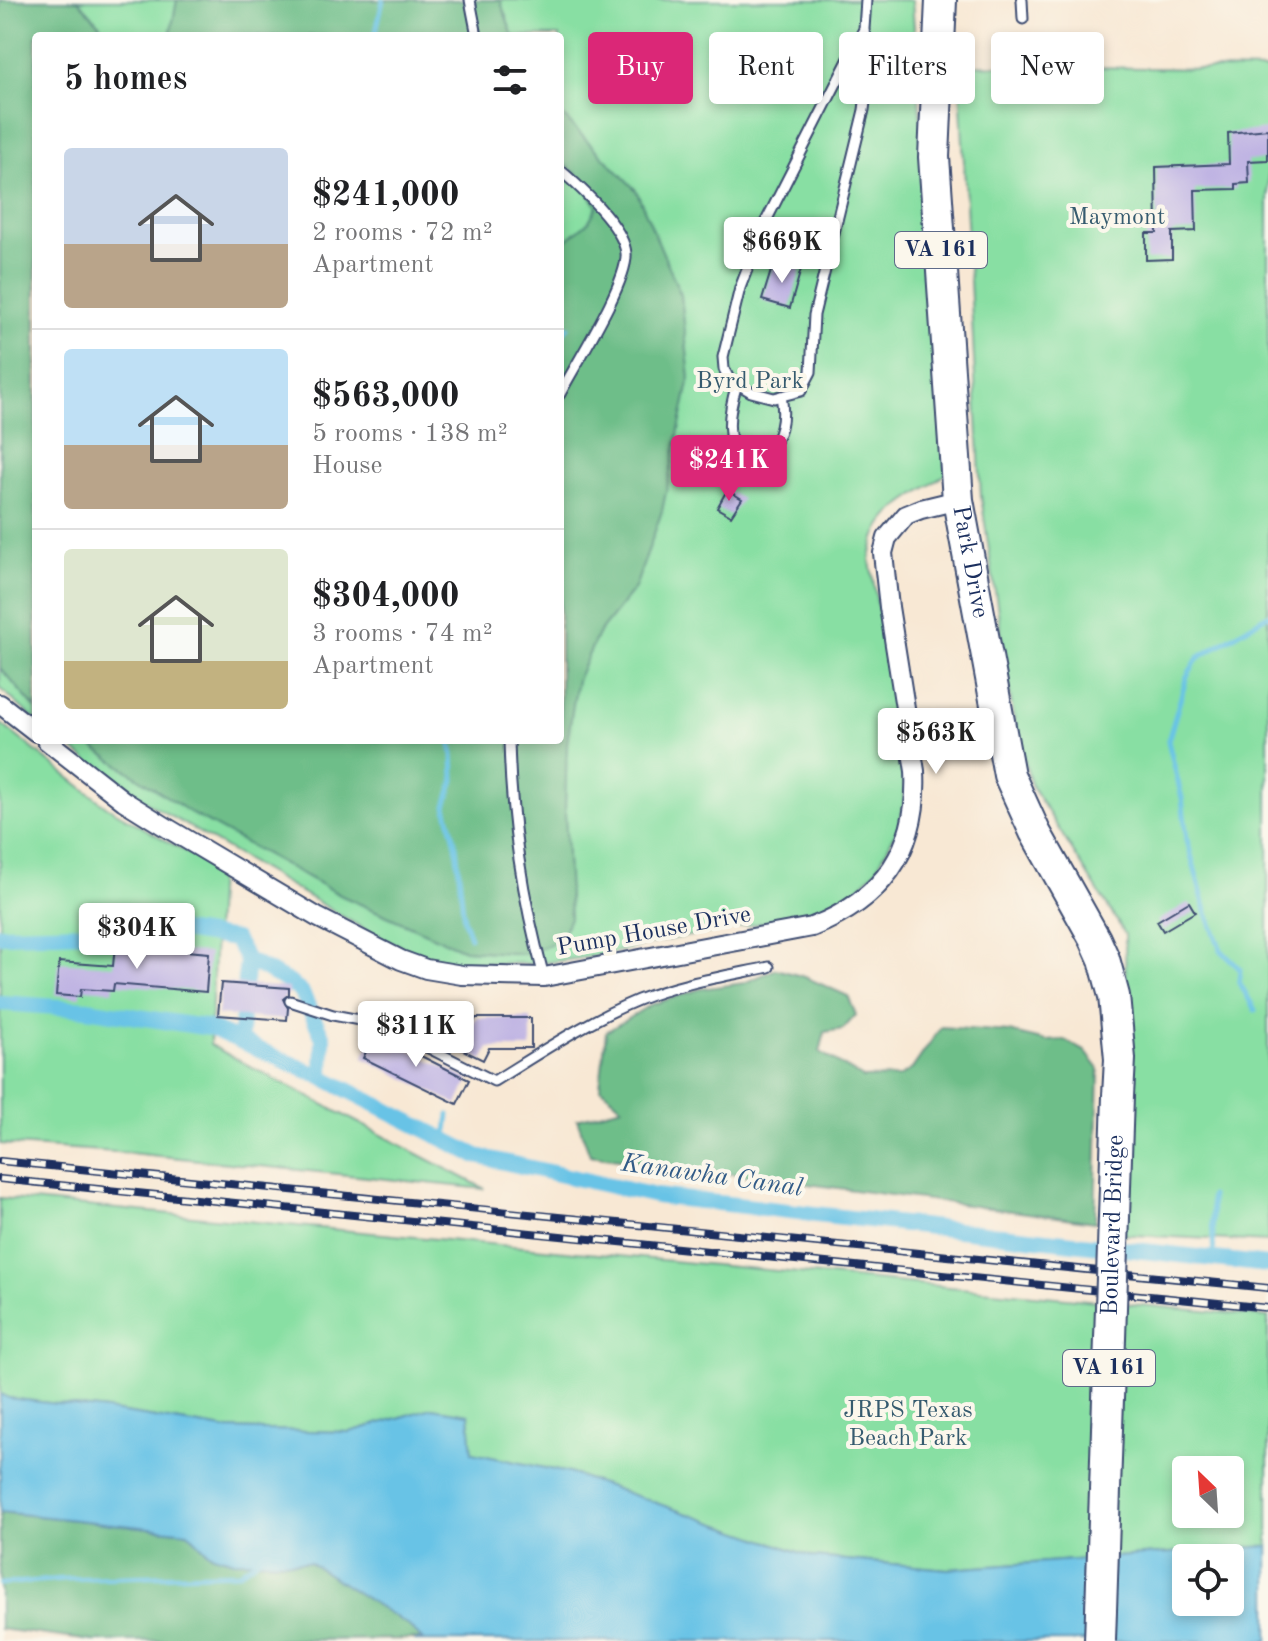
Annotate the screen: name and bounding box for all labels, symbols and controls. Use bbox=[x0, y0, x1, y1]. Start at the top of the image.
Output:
chip: Buy bbox=[588, 32, 693, 104]
chip: Rent bbox=[709, 32, 823, 104]
chip: Filters bbox=[839, 32, 975, 104]
chip: New bbox=[991, 32, 1104, 104]
icon: filters bbox=[488, 58, 532, 102]
text: 5 homes bbox=[64, 63, 187, 97]
text: $241,000 bbox=[312, 179, 460, 213]
icon: home bbox=[128, 180, 224, 276]
park label: Maymont bbox=[1069, 206, 1165, 230]
pin: $669K bbox=[726, 217, 838, 285]
text: 2 rooms · 72 m² bbox=[312, 220, 493, 246]
text: $669K bbox=[742, 230, 822, 256]
road number: VA 161 bbox=[895, 232, 987, 268]
text: Apartment bbox=[312, 252, 434, 278]
park label: Byrd Park bbox=[696, 370, 804, 394]
text: $563,000 bbox=[312, 380, 460, 414]
icon: home bbox=[128, 381, 224, 477]
text: 5 rooms · 138 m² bbox=[312, 421, 508, 447]
pin: $241K bbox=[673, 435, 785, 503]
text: $241K bbox=[689, 448, 769, 474]
text: House bbox=[312, 453, 383, 479]
street label: Park Drive bbox=[947, 504, 992, 620]
text: $304,000 bbox=[312, 580, 460, 614]
icon: home bbox=[128, 581, 224, 677]
text: 3 rooms · 74 m² bbox=[312, 621, 493, 647]
text: Apartment bbox=[312, 653, 434, 679]
pin: $563K bbox=[880, 708, 992, 776]
text: $563K bbox=[896, 721, 976, 747]
pin: $304K bbox=[81, 903, 193, 971]
street label: Pump House Drive bbox=[555, 903, 753, 961]
text: $304K bbox=[97, 916, 177, 942]
pin: $311K bbox=[360, 1001, 472, 1069]
text: $311K bbox=[376, 1014, 456, 1040]
street label: Boulevard Bridge bbox=[1099, 1134, 1129, 1316]
water label: Kanawha Canal bbox=[618, 1150, 805, 1202]
road number: VA 161 bbox=[1063, 1350, 1155, 1386]
park label: JRPS Texas Beach Park bbox=[843, 1399, 973, 1451]
north arrow bbox=[1172, 1456, 1244, 1528]
map controls bbox=[1172, 1456, 1244, 1616]
button: locate bbox=[1172, 1544, 1244, 1616]

